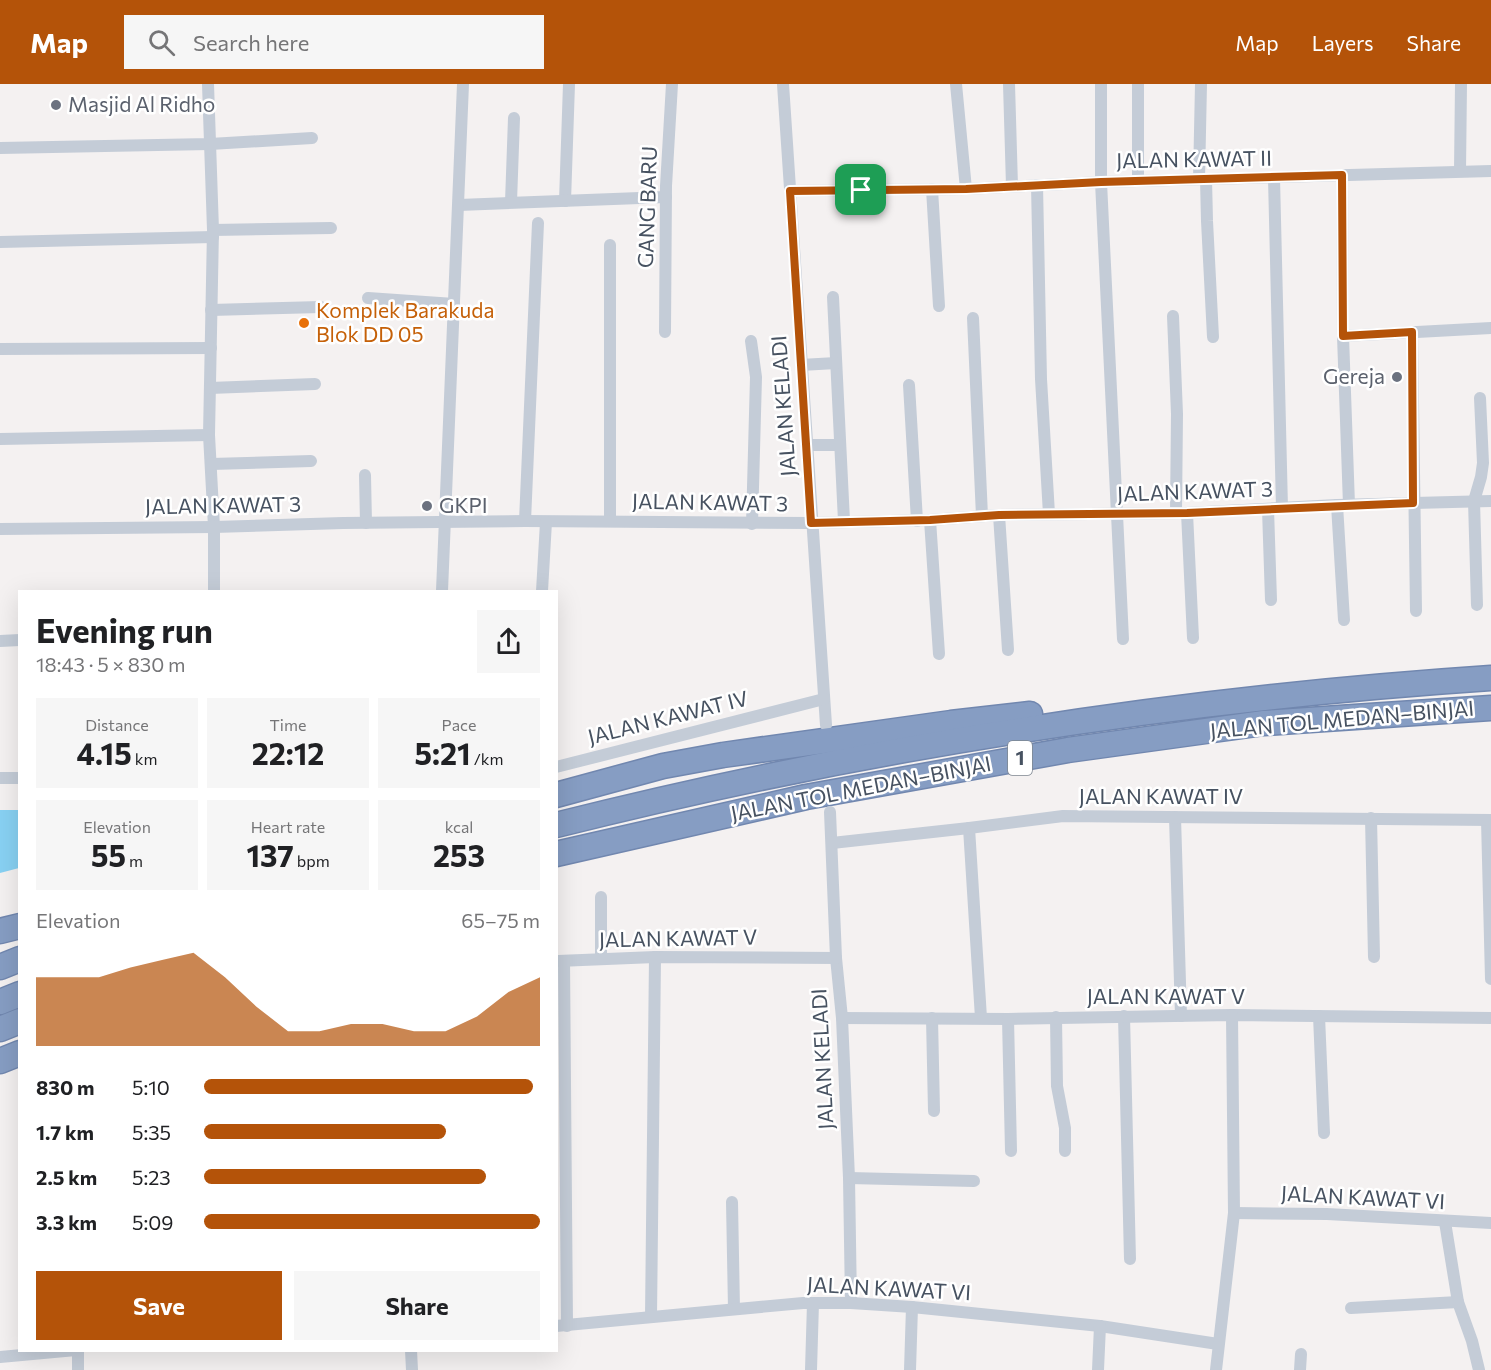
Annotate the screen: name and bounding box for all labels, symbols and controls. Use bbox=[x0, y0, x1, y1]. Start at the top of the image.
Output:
search box bbox=[124, 15, 544, 69]
text: Map bbox=[30, 25, 88, 59]
icon: search bbox=[145, 26, 178, 59]
text: Search here bbox=[193, 29, 309, 56]
text: Map bbox=[1235, 30, 1279, 55]
text: Layers bbox=[1312, 30, 1374, 55]
text: Share bbox=[1407, 30, 1461, 55]
place label: Masjid Al Ridho bbox=[68, 91, 215, 116]
marker: Masjid Al Ridho bbox=[49, 98, 63, 112]
street label: GANG BARU bbox=[632, 145, 661, 268]
street label: JALAN KAWAT II bbox=[1116, 145, 1272, 172]
pin bbox=[835, 164, 886, 215]
icon: arrive bbox=[844, 173, 877, 206]
place label: Komplek Barakuda Blok DD 05 bbox=[316, 297, 494, 346]
marker: Komplek Barakuda Blok DD 05 bbox=[297, 316, 311, 330]
street label: JALAN KELADI bbox=[765, 335, 800, 477]
place label: Gereja bbox=[1323, 363, 1385, 388]
marker: Gereja bbox=[1390, 370, 1404, 384]
street label: JALAN KAWAT 3 bbox=[1117, 475, 1273, 506]
street label: JALAN KAWAT 3 bbox=[632, 488, 788, 515]
street label: JALAN KAWAT 3 bbox=[145, 491, 301, 518]
place label: GKPI bbox=[439, 492, 488, 517]
marker: GKPI bbox=[420, 499, 434, 513]
text: Evening run bbox=[36, 609, 213, 650]
button: share bbox=[477, 610, 540, 673]
text: 18:43 · 5 × 830 m bbox=[36, 652, 186, 676]
street label: JALAN KAWAT IV bbox=[585, 685, 750, 749]
street label: JALAN TOL MEDAN–BINJAI bbox=[1209, 695, 1475, 742]
text: Distance bbox=[85, 715, 149, 734]
text: Time bbox=[270, 715, 306, 734]
text: Pace bbox=[442, 715, 476, 734]
text: 4.15 bbox=[77, 734, 132, 771]
text: 22:12 bbox=[252, 734, 324, 771]
text: 5:21 bbox=[415, 734, 471, 771]
road number: 1 bbox=[1008, 741, 1032, 775]
text: km bbox=[132, 749, 157, 768]
text: /km bbox=[471, 749, 503, 768]
street label: JALAN TOL MEDAN–BINJAI bbox=[728, 750, 993, 825]
street label: JALAN KAWAT IV bbox=[1079, 783, 1243, 808]
text: Elevation bbox=[83, 817, 151, 836]
text: Heart rate bbox=[251, 817, 325, 836]
text: kcal bbox=[445, 817, 473, 836]
text: 55 bbox=[91, 836, 126, 873]
text: 137 bbox=[246, 836, 294, 873]
text: 253 bbox=[433, 836, 485, 873]
text: m bbox=[126, 851, 143, 870]
text: bpm bbox=[294, 851, 330, 870]
text: Elevation bbox=[36, 908, 121, 932]
text: 65–75 m bbox=[461, 908, 540, 932]
street label: JALAN KAWAT V bbox=[599, 924, 757, 951]
street label: JALAN KAWAT V bbox=[1087, 983, 1245, 1008]
street label: JALAN KELADI bbox=[805, 988, 838, 1130]
text: 830 m bbox=[36, 1075, 94, 1099]
text: 5:10 bbox=[132, 1075, 170, 1099]
text: 1.7 km bbox=[36, 1120, 94, 1144]
text: 5:35 bbox=[132, 1120, 171, 1144]
text: 2.5 km bbox=[36, 1165, 97, 1189]
text: 5:23 bbox=[132, 1165, 171, 1189]
street label: JALAN KAWAT VI bbox=[1280, 1180, 1446, 1213]
text: 3.3 km bbox=[36, 1210, 97, 1234]
text: 5:09 bbox=[132, 1210, 173, 1234]
button: Save bbox=[36, 1271, 282, 1340]
button: Share bbox=[294, 1271, 540, 1340]
street label: JALAN KAWAT VI bbox=[806, 1271, 972, 1304]

